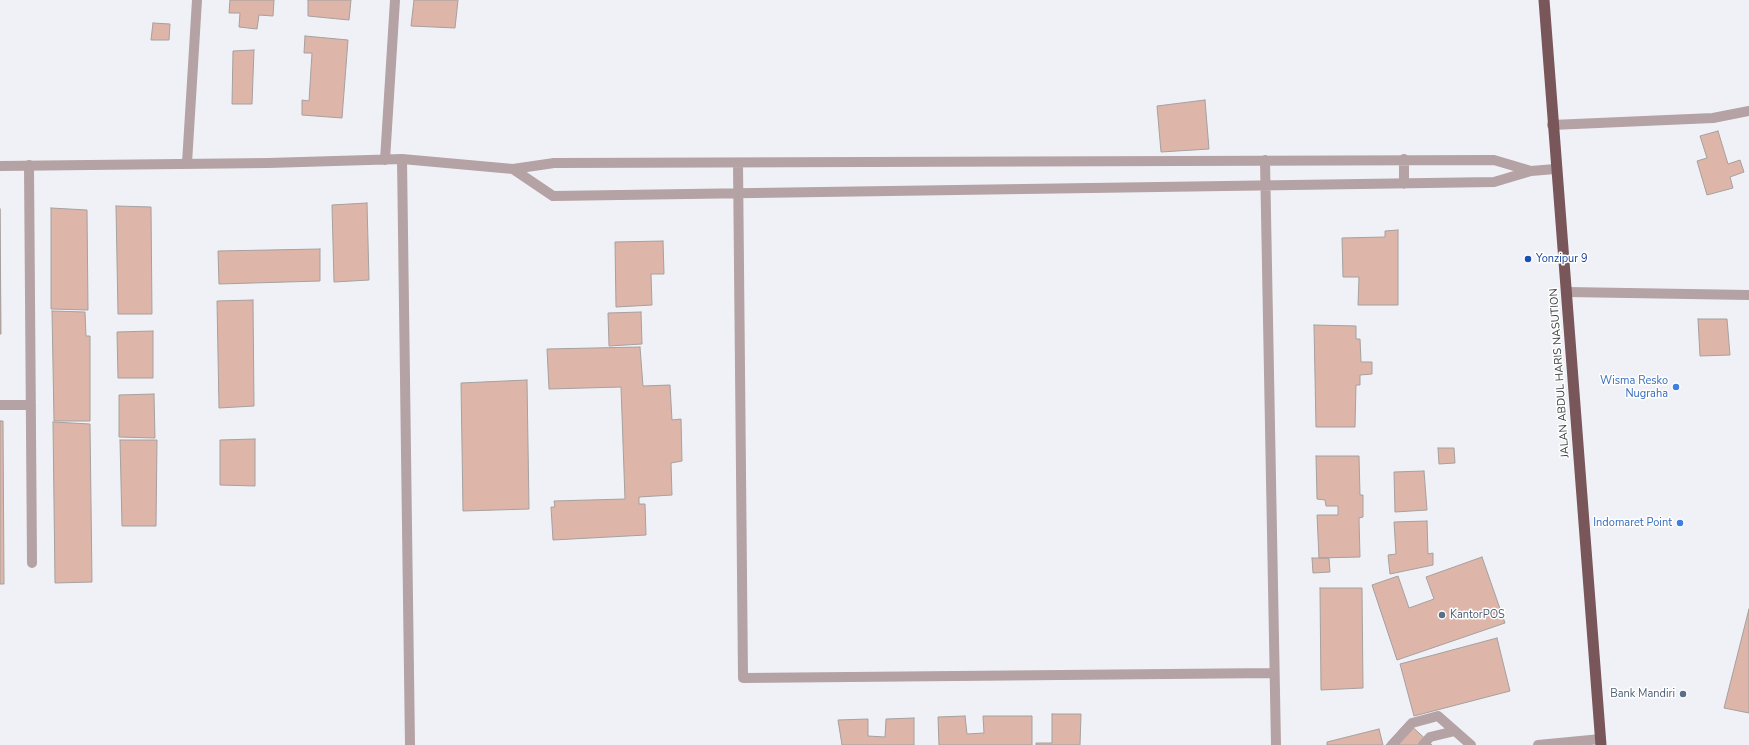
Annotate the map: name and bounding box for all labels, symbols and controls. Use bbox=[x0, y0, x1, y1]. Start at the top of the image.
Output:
place label: Yonzipur 9 bbox=[1536, 252, 1588, 266]
marker: Yonzipur 9 bbox=[1523, 254, 1533, 264]
street label: JALAN ABDUL HARIS NASUTION bbox=[1547, 288, 1573, 458]
place label: Wisma Resko Nugraha bbox=[1600, 374, 1668, 400]
marker: Wisma Resko Nugraha bbox=[1671, 382, 1681, 392]
place label: Indomaret Point bbox=[1593, 516, 1672, 530]
marker: Indomaret Point bbox=[1675, 518, 1685, 528]
place label: KantorPOS bbox=[1450, 608, 1505, 622]
marker: KantorPOS bbox=[1437, 610, 1447, 620]
place label: Bank Mandiri bbox=[1610, 687, 1675, 701]
marker: Bank Mandiri bbox=[1678, 689, 1688, 699]

